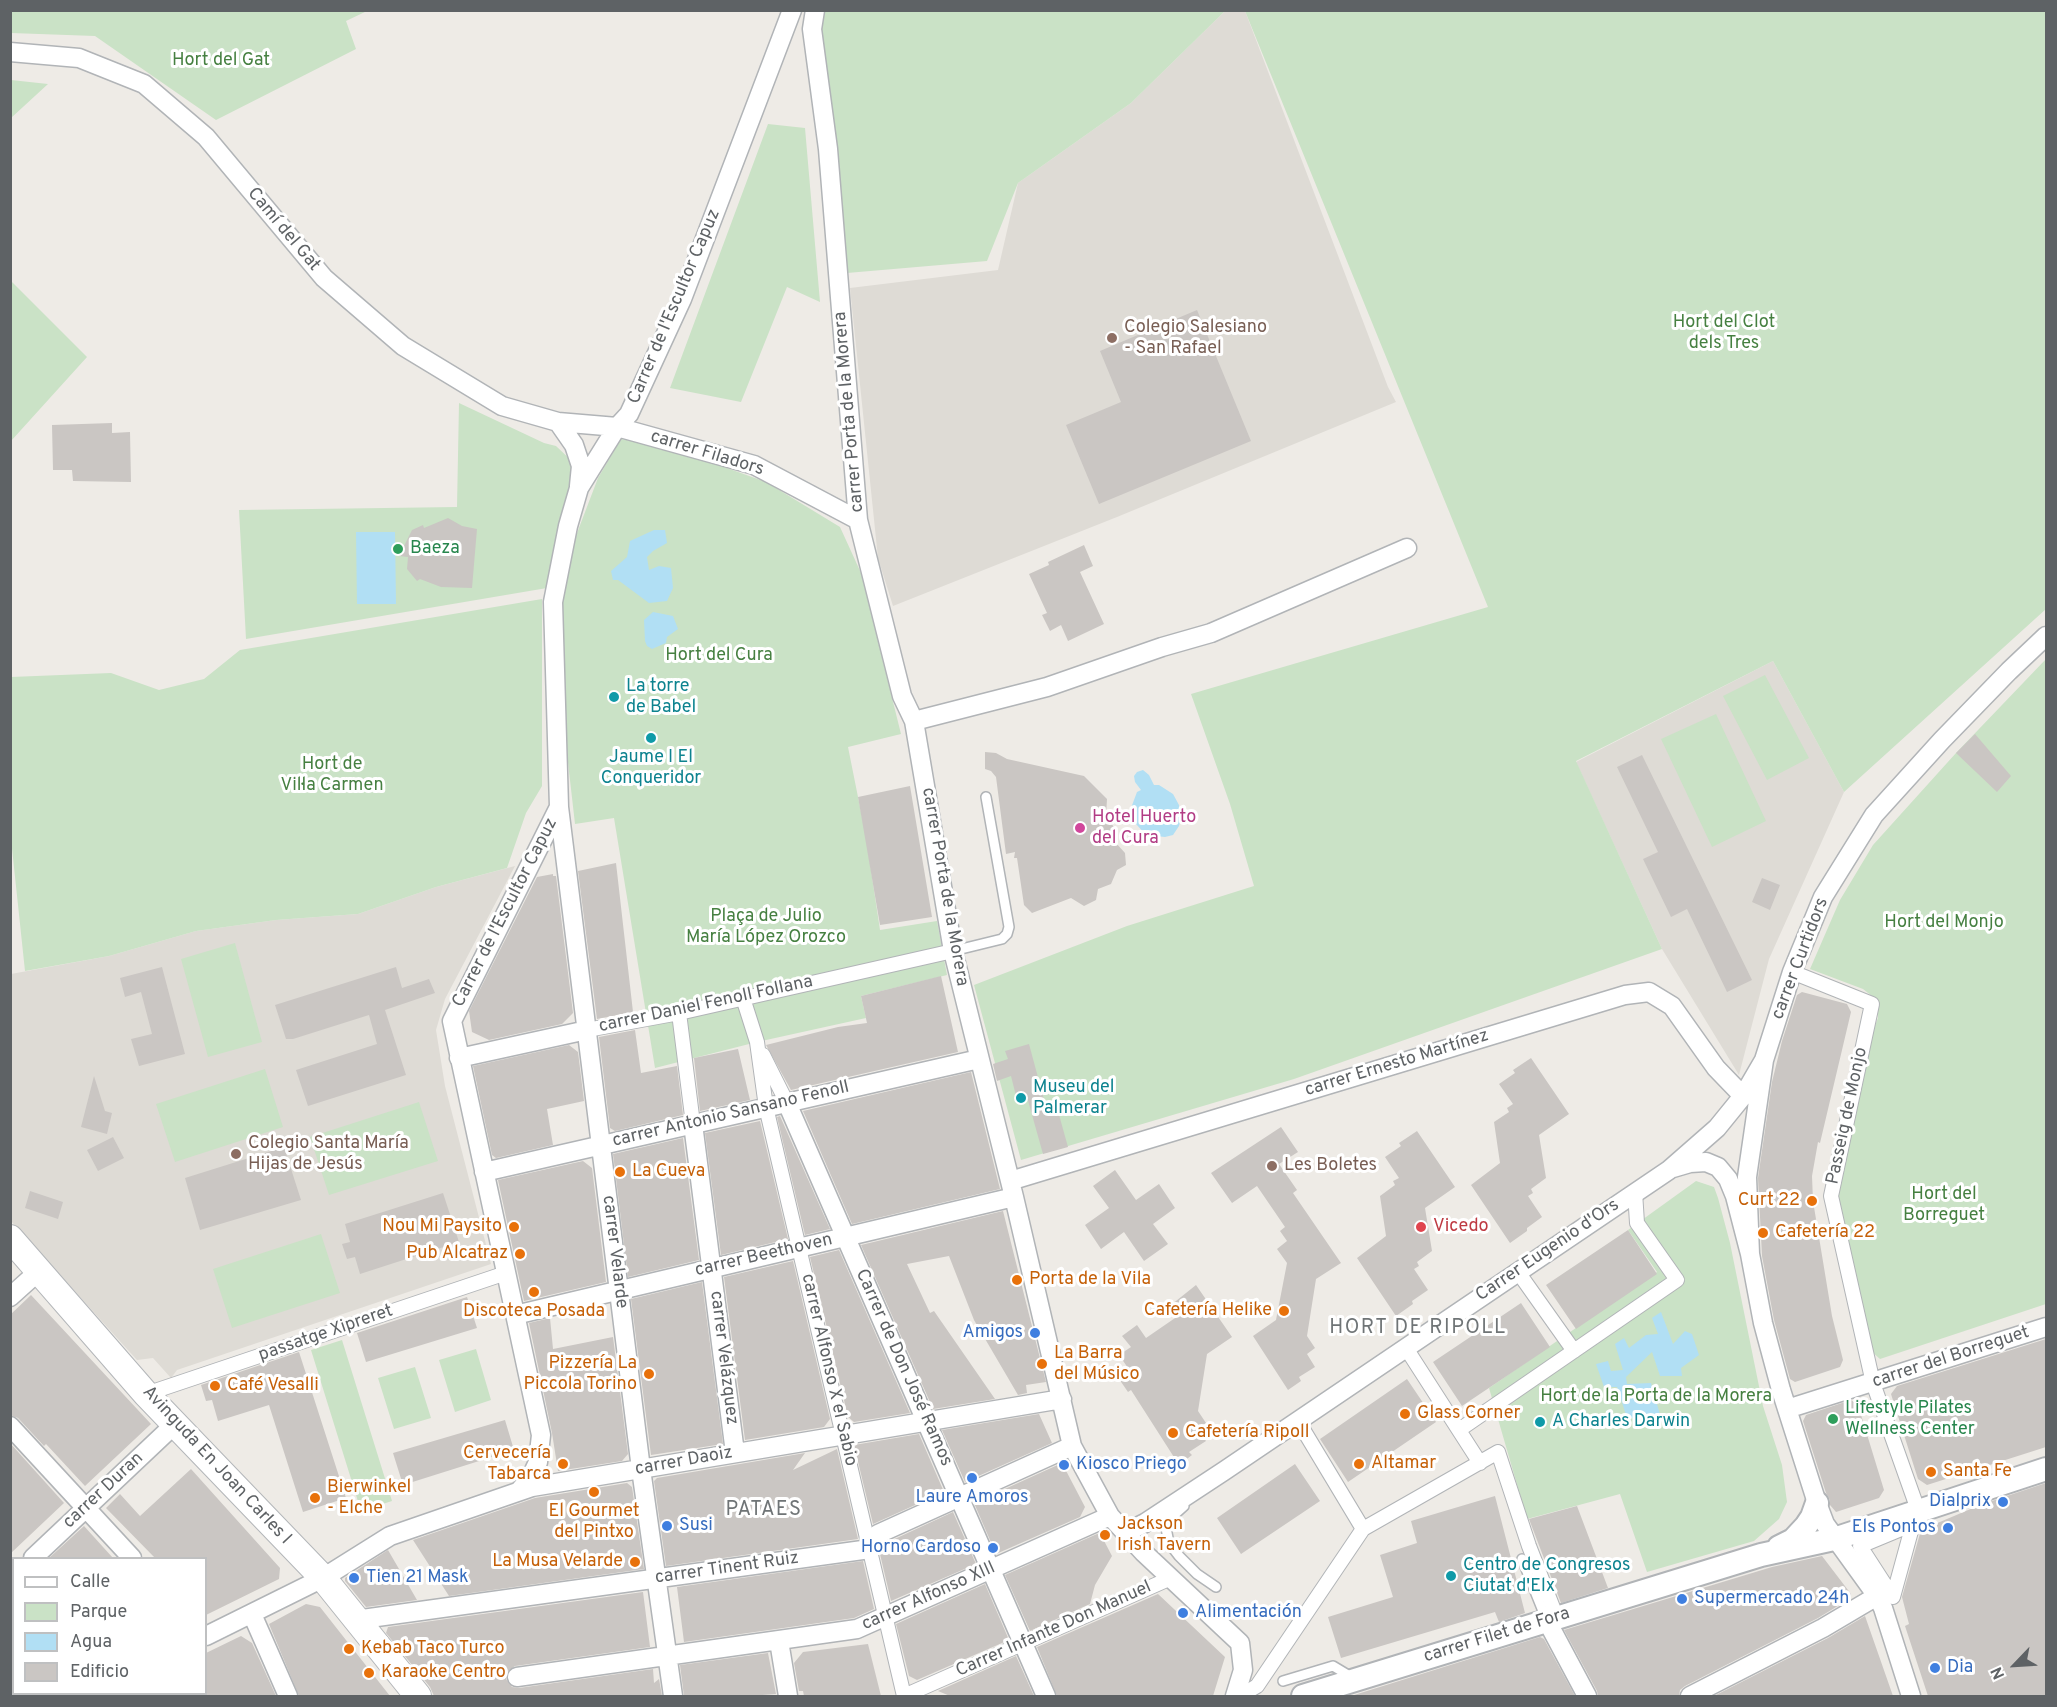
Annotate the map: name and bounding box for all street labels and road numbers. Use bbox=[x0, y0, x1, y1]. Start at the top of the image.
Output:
street label: Camí del Gat bbox=[242, 184, 324, 276]
street label: Carrer de l'Escultor Capuz bbox=[624, 206, 726, 408]
street label: carrer Porta de la Morera bbox=[830, 311, 870, 513]
street label: carrer Filadors bbox=[648, 426, 766, 482]
street label: carrer Porta de la Morera bbox=[916, 786, 972, 988]
street label: Carrer de l'Escultor Capuz bbox=[449, 815, 563, 1011]
street label: carrer Curtidors bbox=[1768, 895, 1834, 1023]
street label: carrer Daniel Fenoll Follana bbox=[597, 972, 815, 1038]
street label: carrer Ernesto Martínez bbox=[1302, 1026, 1492, 1102]
street label: Passeig de Monjo bbox=[1823, 1046, 1873, 1186]
street label: carrer Antonio Sansano Fenoll bbox=[610, 1077, 852, 1153]
street label: carrer Velarde bbox=[596, 1194, 632, 1310]
street label: Carrer Eugenio d'Ors bbox=[1472, 1195, 1624, 1307]
street label: carrer Beethoven bbox=[693, 1230, 835, 1282]
street label: Carrer de Don José Ramos bbox=[850, 1266, 956, 1470]
street label: carrer Alfonso X el Sabio bbox=[795, 1272, 861, 1468]
street label: carrer Velázquez bbox=[704, 1290, 742, 1426]
street label: passatge Xipreret bbox=[256, 1301, 396, 1367]
street label: carrer del Borreguet bbox=[1870, 1322, 2032, 1394]
street label: Avinguda En Joan Carles I bbox=[137, 1382, 295, 1550]
street label: carrer Daoiz bbox=[634, 1443, 734, 1481]
street label: carrer Duran bbox=[59, 1448, 149, 1534]
street label: carrer Tinent Ruiz bbox=[654, 1548, 800, 1590]
street label: carrer Alfonso XIII bbox=[859, 1558, 999, 1636]
street label: Carrer Infante Don Manuel bbox=[953, 1577, 1155, 1683]
street label: carrer Filet de Fora bbox=[1421, 1603, 1573, 1669]

